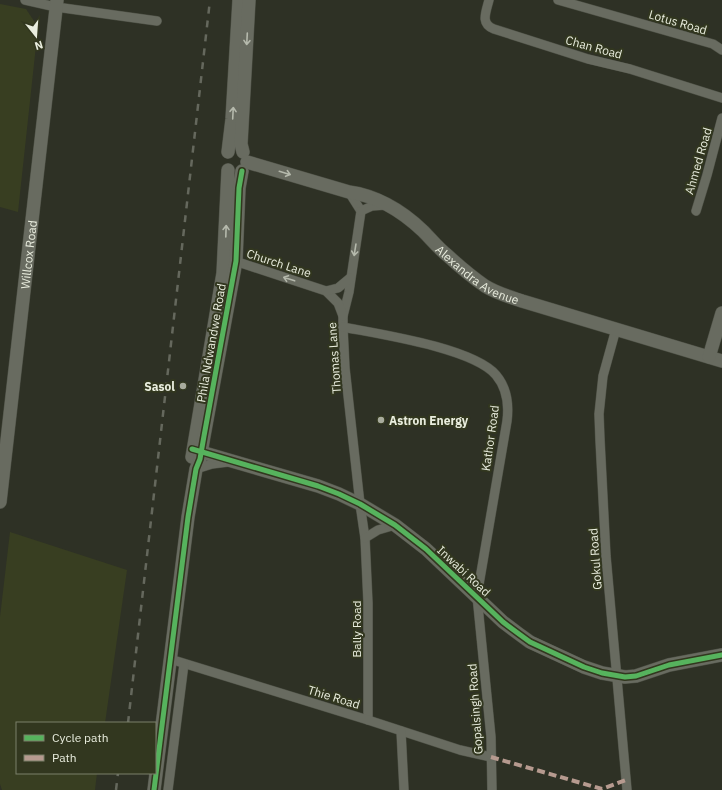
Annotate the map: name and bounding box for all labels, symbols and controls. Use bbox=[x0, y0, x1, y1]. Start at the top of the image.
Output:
street label: Lotus Road bbox=[647, 7, 709, 37]
north arrow bbox=[16, 16, 56, 56]
one-way arrow bbox=[243, 32, 251, 45]
street label: Chan Road bbox=[564, 32, 624, 62]
text: N bbox=[33, 38, 45, 53]
one-way arrow bbox=[229, 107, 236, 120]
street label: Ahmed Road bbox=[681, 126, 715, 196]
one-way arrow bbox=[278, 170, 291, 177]
street label: Willcox Road bbox=[17, 219, 39, 290]
one-way arrow bbox=[222, 225, 229, 238]
street label: Alexandra Avenue bbox=[433, 242, 521, 307]
one-way arrow bbox=[351, 243, 359, 256]
street label: Church Lane bbox=[245, 246, 314, 281]
one-way arrow bbox=[284, 274, 296, 282]
street label: Phila Ndwandwe Road bbox=[193, 282, 229, 404]
street label: Thomas Lane bbox=[324, 321, 344, 394]
place label: Sasol bbox=[144, 379, 175, 394]
marker: Sasol bbox=[178, 381, 188, 391]
street label: Kathor Road bbox=[478, 404, 502, 472]
place label: Astron Energy bbox=[389, 413, 469, 428]
marker: Astron Energy bbox=[376, 415, 386, 425]
street label: Gokul Road bbox=[585, 528, 605, 590]
street label: Inwabi Road bbox=[434, 543, 494, 599]
street label: Bally Road bbox=[349, 600, 364, 658]
street label: Gopalsingh Road bbox=[464, 663, 486, 755]
street label: Thie Road bbox=[306, 682, 362, 712]
legend bbox=[16, 722, 156, 774]
text: Cycle path bbox=[52, 730, 109, 745]
text: Path bbox=[52, 750, 77, 765]

